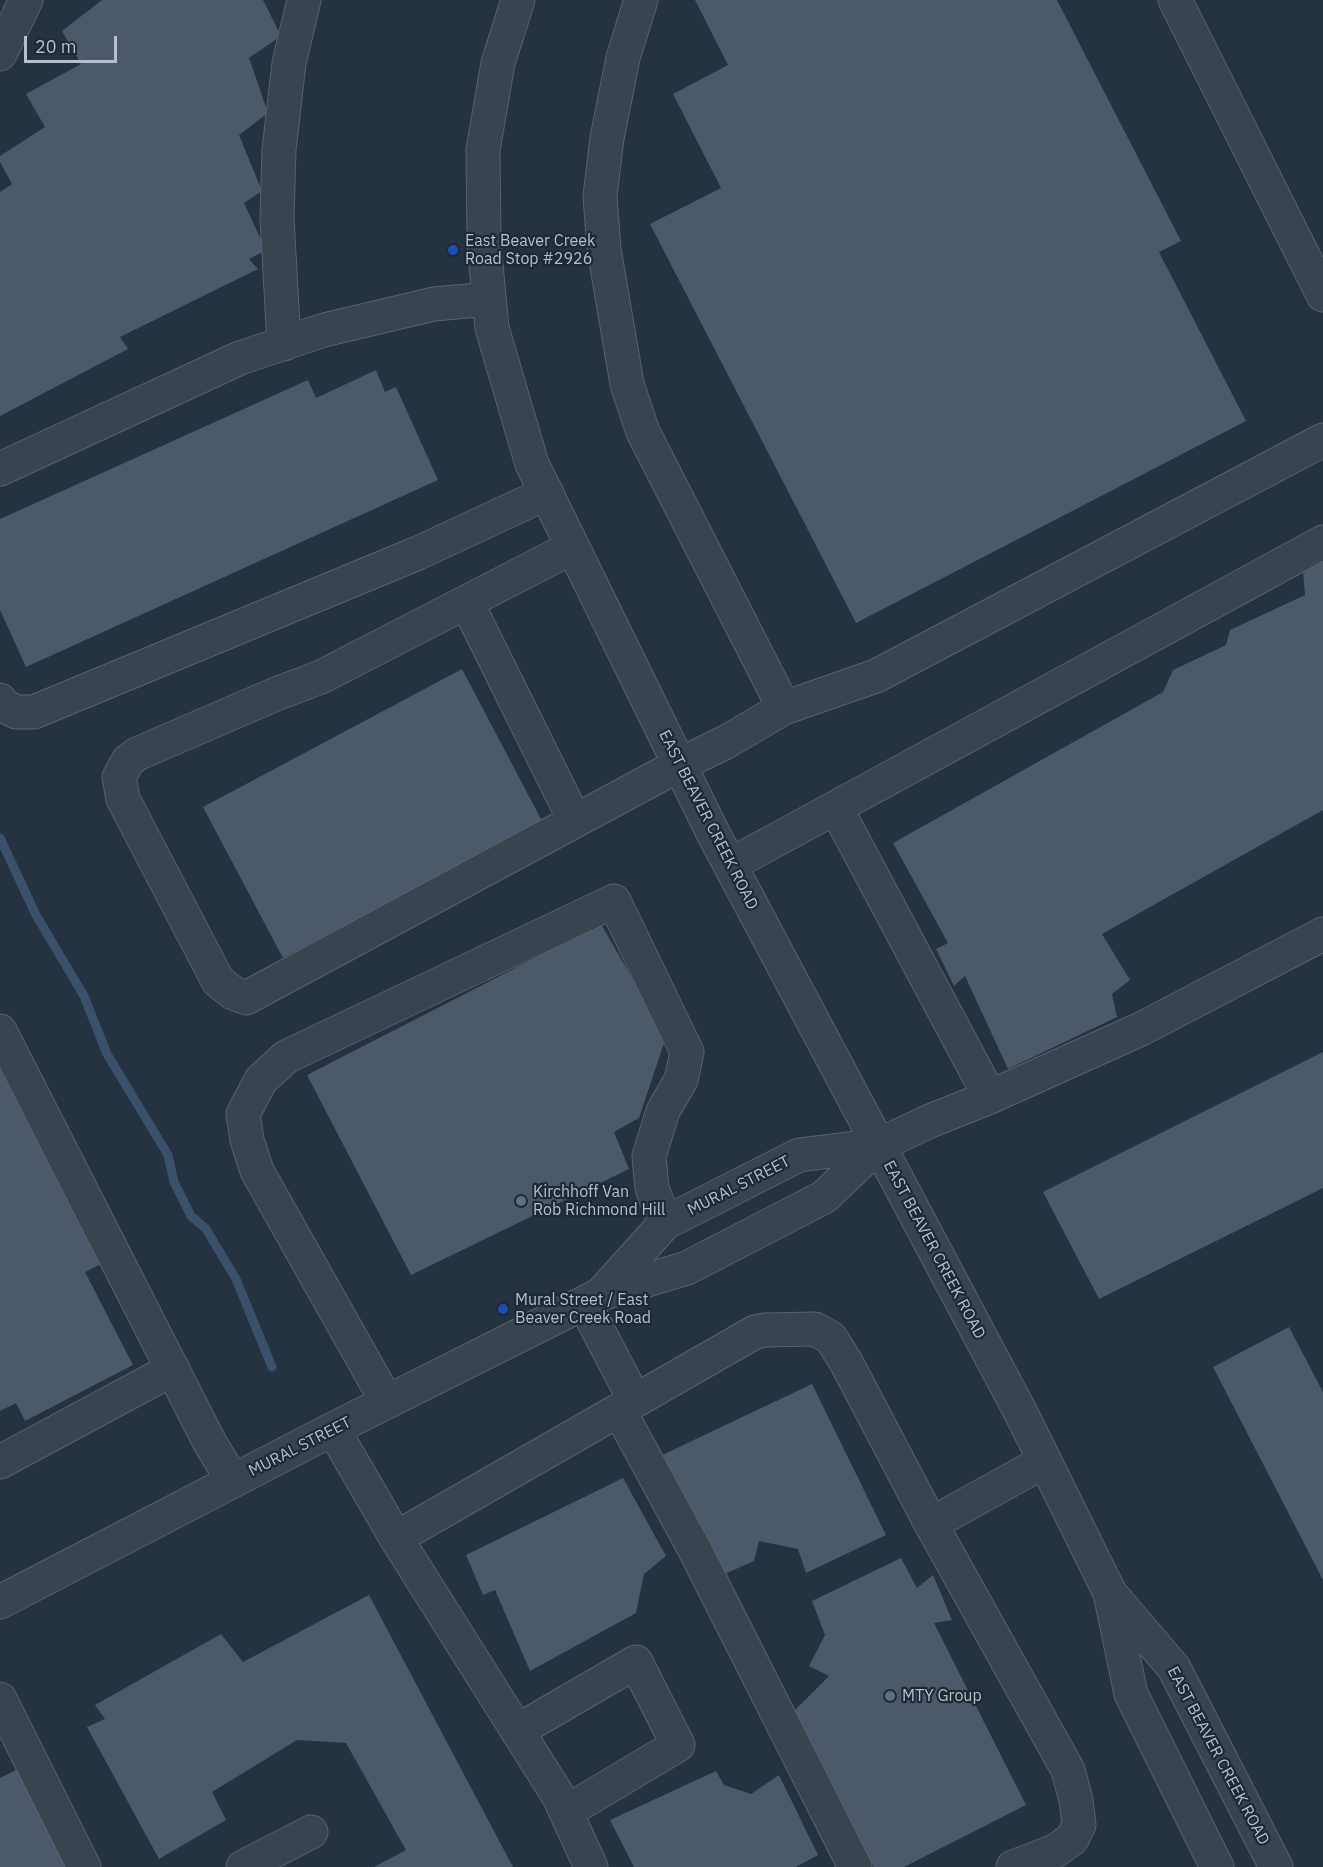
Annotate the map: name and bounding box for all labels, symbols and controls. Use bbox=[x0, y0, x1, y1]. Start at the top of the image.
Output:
scale bar bbox=[27, 24, 120, 62]
text: 20 m bbox=[35, 35, 77, 58]
place label: East Beaver Creek Road Stop #2926 bbox=[465, 231, 595, 269]
marker: East Beaver Creek Road Stop #2926 bbox=[446, 243, 460, 257]
street label: EAST BEAVER CREEK ROAD bbox=[654, 727, 762, 913]
street label: MURAL STREET bbox=[685, 1152, 793, 1220]
street label: EAST BEAVER CREEK ROAD bbox=[879, 1158, 989, 1342]
place label: Kirchhoff Van Rob Richmond Hill bbox=[533, 1182, 665, 1220]
marker: Kirchhoff Van Rob Richmond Hill bbox=[514, 1194, 528, 1208]
place label: Mural Street / East Beaver Creek Road bbox=[515, 1290, 651, 1328]
marker: Mural Street / East Beaver Creek Road bbox=[496, 1302, 510, 1316]
street label: MURAL STREET bbox=[246, 1413, 354, 1481]
street label: EAST BEAVER CREEK ROAD bbox=[1163, 1664, 1273, 1848]
place label: MTY Group bbox=[902, 1686, 982, 1706]
marker: MTY Group bbox=[883, 1689, 897, 1703]

